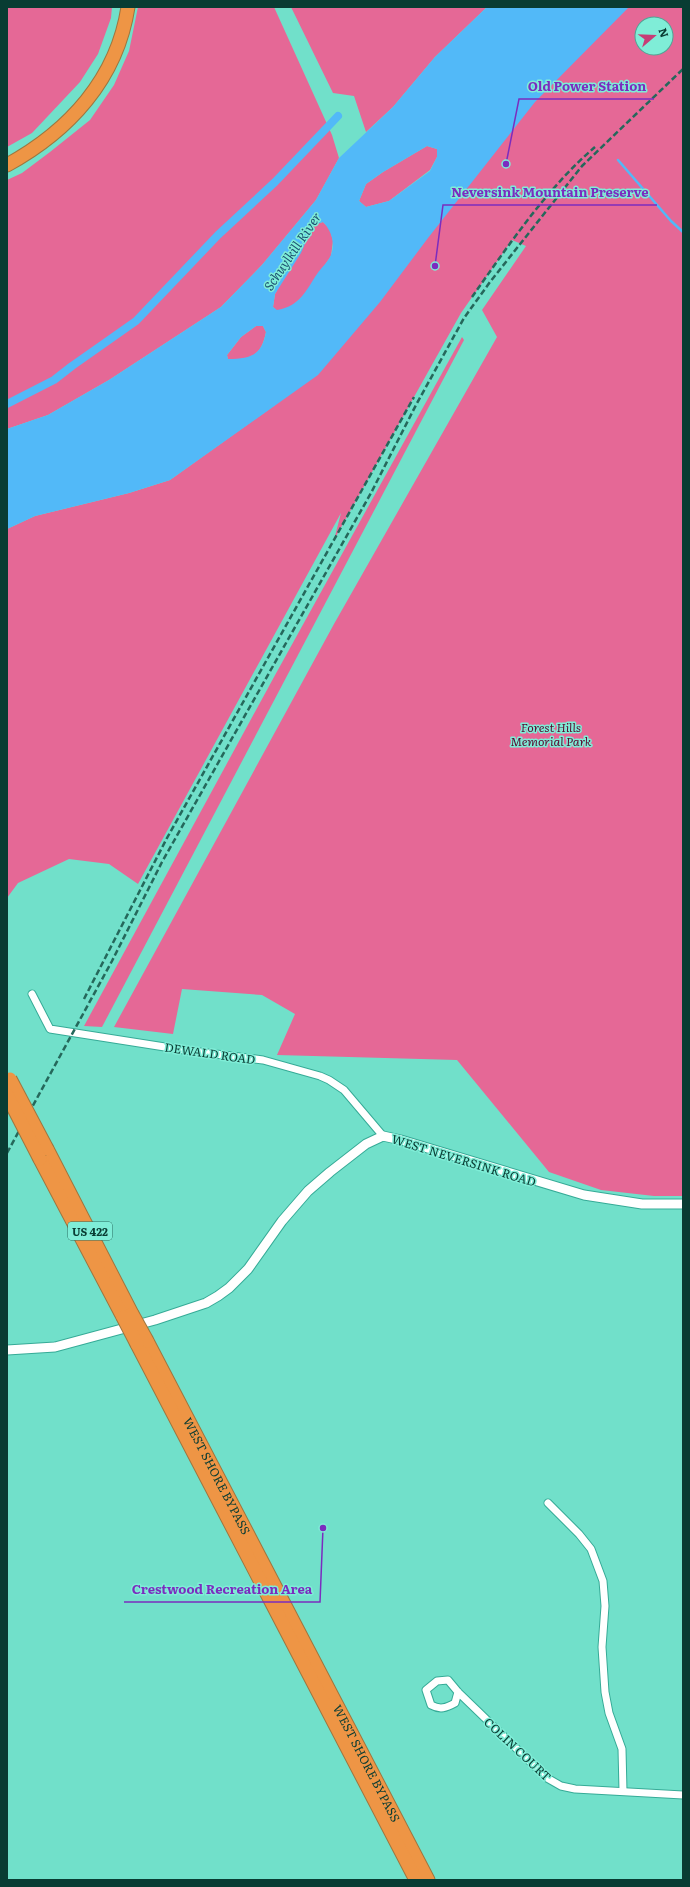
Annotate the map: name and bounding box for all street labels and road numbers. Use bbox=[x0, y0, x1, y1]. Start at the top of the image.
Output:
street label: DEWALD ROAD bbox=[163, 1038, 257, 1068]
street label: WEST NEVERSINK ROAD bbox=[390, 1129, 538, 1191]
road number: US 422 bbox=[68, 1222, 112, 1240]
street label: WEST SHORE BYPASS bbox=[179, 1414, 255, 1538]
street label: WEST SHORE BYPASS bbox=[329, 1701, 405, 1825]
street label: COLIN COURT bbox=[480, 1713, 556, 1785]

